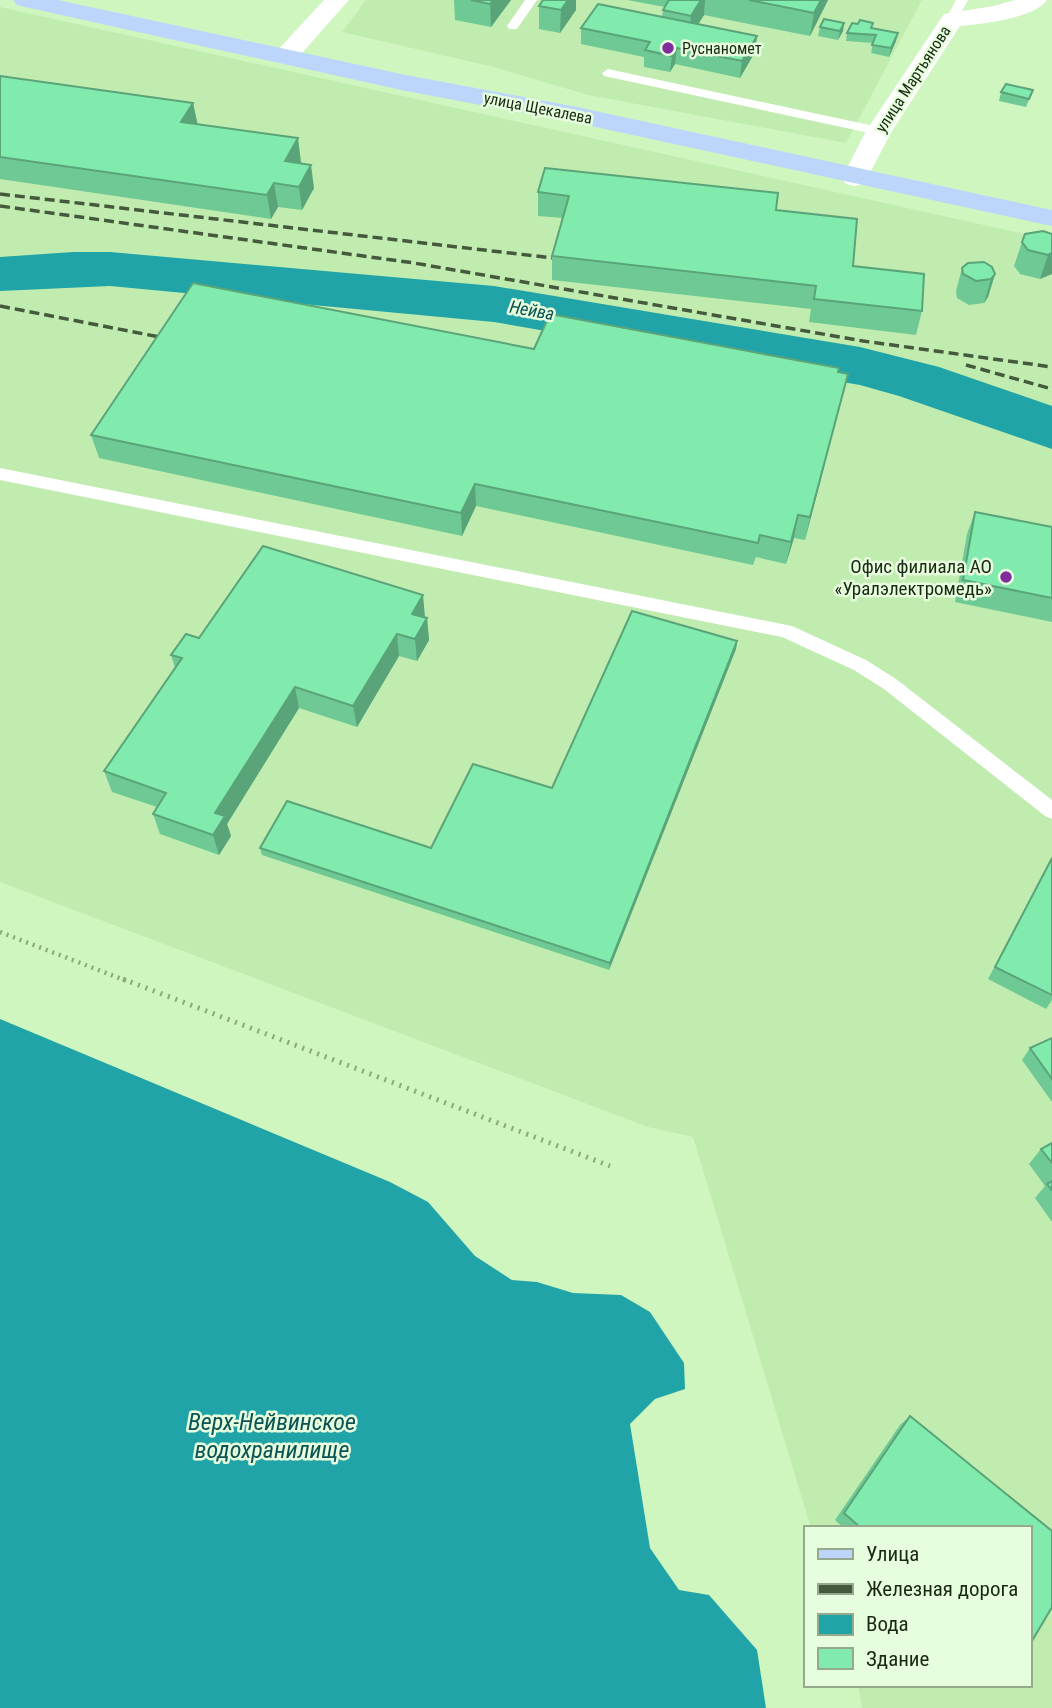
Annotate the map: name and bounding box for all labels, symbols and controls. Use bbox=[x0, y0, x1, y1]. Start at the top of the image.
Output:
street label: улица Мартьянова bbox=[871, 22, 955, 136]
place label: Руснаномет bbox=[682, 39, 762, 58]
marker: Руснаномет bbox=[660, 40, 676, 56]
street label: улица Щекалева bbox=[482, 88, 594, 128]
water label: Нейва bbox=[508, 296, 556, 324]
place label: Офис филиала АО «Уралэлектромедь» bbox=[834, 555, 992, 600]
marker: Офис филиала АО «Уралэлектромедь» bbox=[998, 569, 1014, 585]
water label: Верх-Нейвинское водохранилище bbox=[188, 1408, 356, 1464]
legend bbox=[804, 1526, 1031, 1687]
text: Улица bbox=[866, 1542, 919, 1566]
text: Железная дорога bbox=[866, 1577, 1018, 1601]
text: Вода bbox=[866, 1612, 909, 1636]
text: Здание bbox=[866, 1647, 930, 1671]

